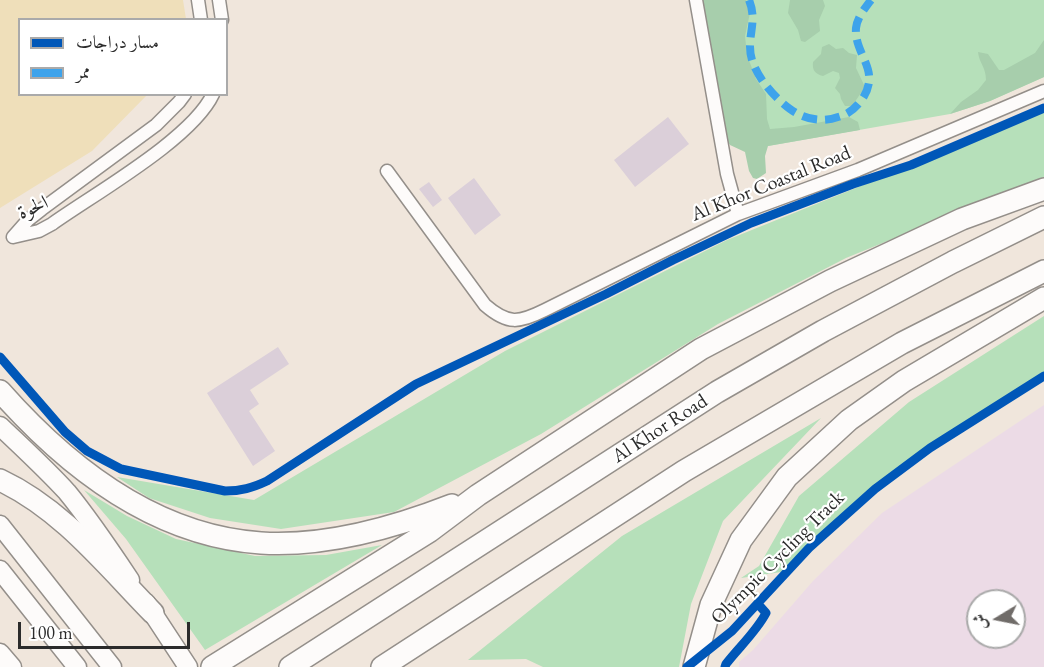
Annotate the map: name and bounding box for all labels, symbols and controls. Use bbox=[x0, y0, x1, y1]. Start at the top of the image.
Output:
legend bbox=[18, 18, 228, 96]
text: مسار دراجات bbox=[76, 30, 159, 53]
text: ممر bbox=[76, 60, 90, 83]
street label: Al Khor Coastal Road bbox=[688, 141, 854, 227]
street label: الحوة bbox=[14, 191, 52, 225]
street label: Al Khor Road bbox=[608, 389, 712, 469]
street label: Olympic Cycling Track bbox=[706, 486, 850, 630]
north arrow bbox=[966, 589, 1026, 649]
scale bar bbox=[21, 610, 194, 648]
text: ش bbox=[968, 612, 991, 632]
text: 100 m bbox=[29, 621, 73, 644]

